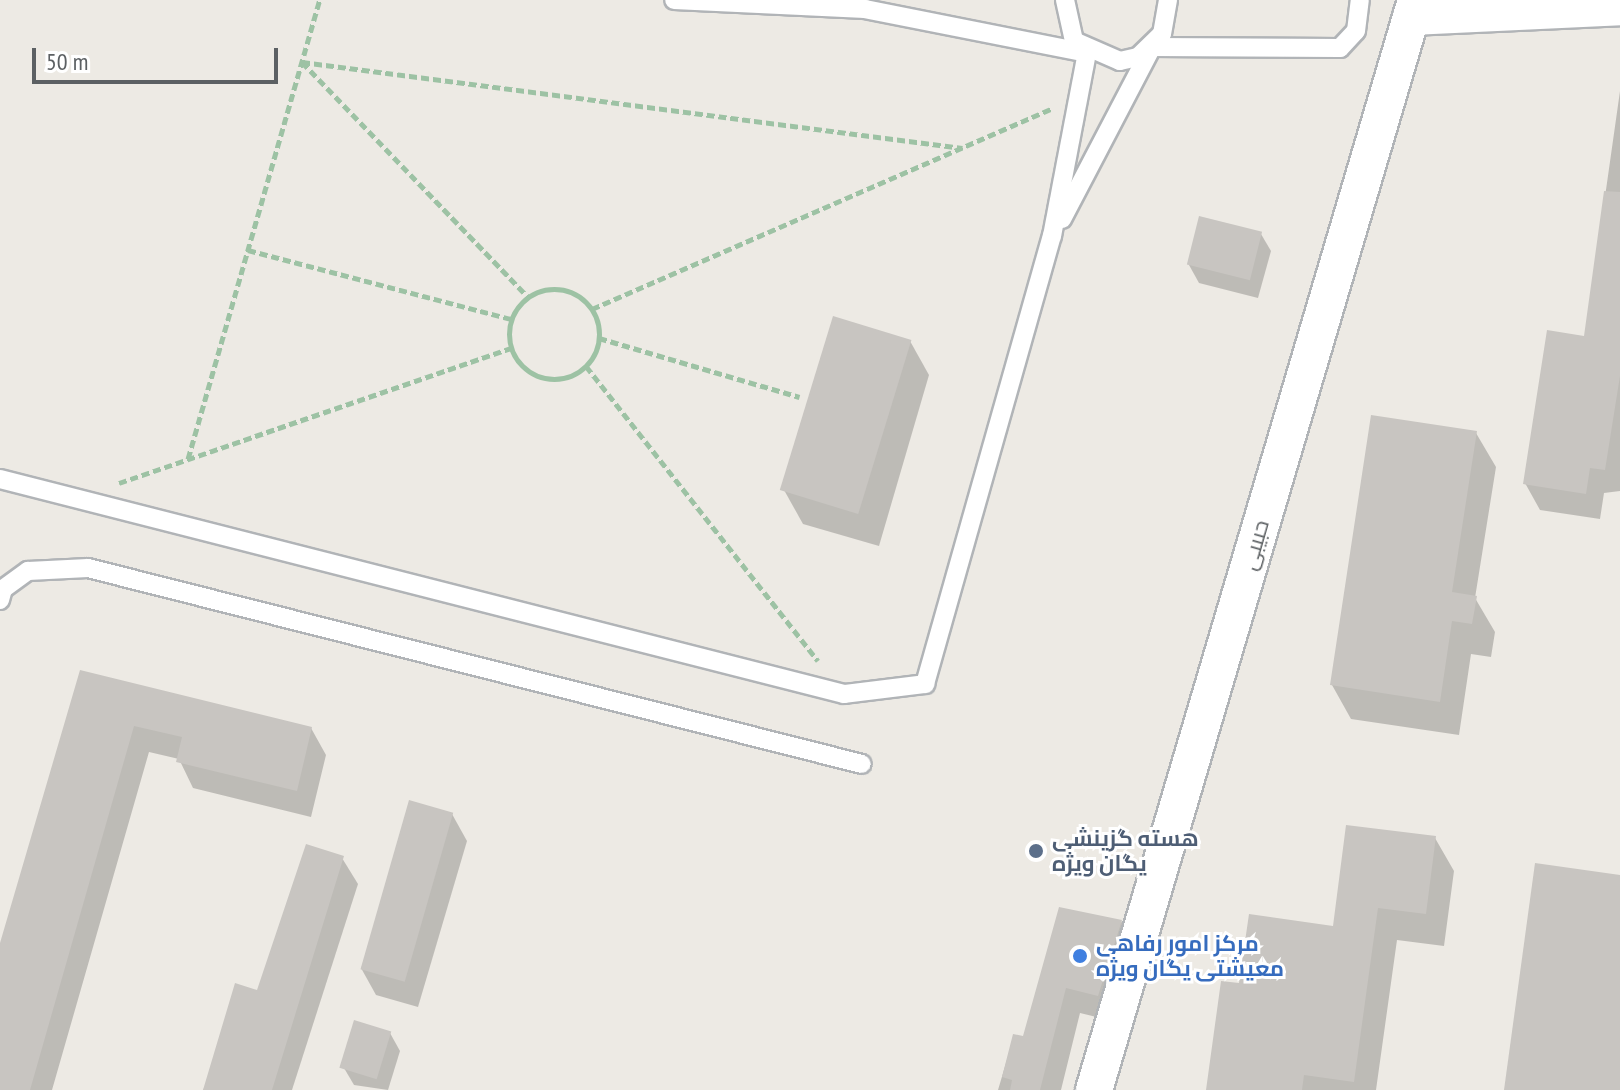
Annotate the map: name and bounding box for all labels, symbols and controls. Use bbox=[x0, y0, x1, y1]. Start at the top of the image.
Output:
scale bar bbox=[36, 32, 282, 82]
text: 50 m bbox=[46, 46, 88, 77]
street label: حبیبی bbox=[1235, 517, 1275, 573]
place label: هسته گزینشی یگان ویژه bbox=[1052, 825, 1199, 876]
marker: هسته گزینشی یگان ویژه bbox=[1027, 842, 1045, 860]
place label: مرکز امور رفاهی معیشتی یگان ویژه bbox=[1096, 930, 1284, 982]
marker: مرکز امور رفاهی معیشتی یگان ویژه bbox=[1071, 947, 1089, 965]

